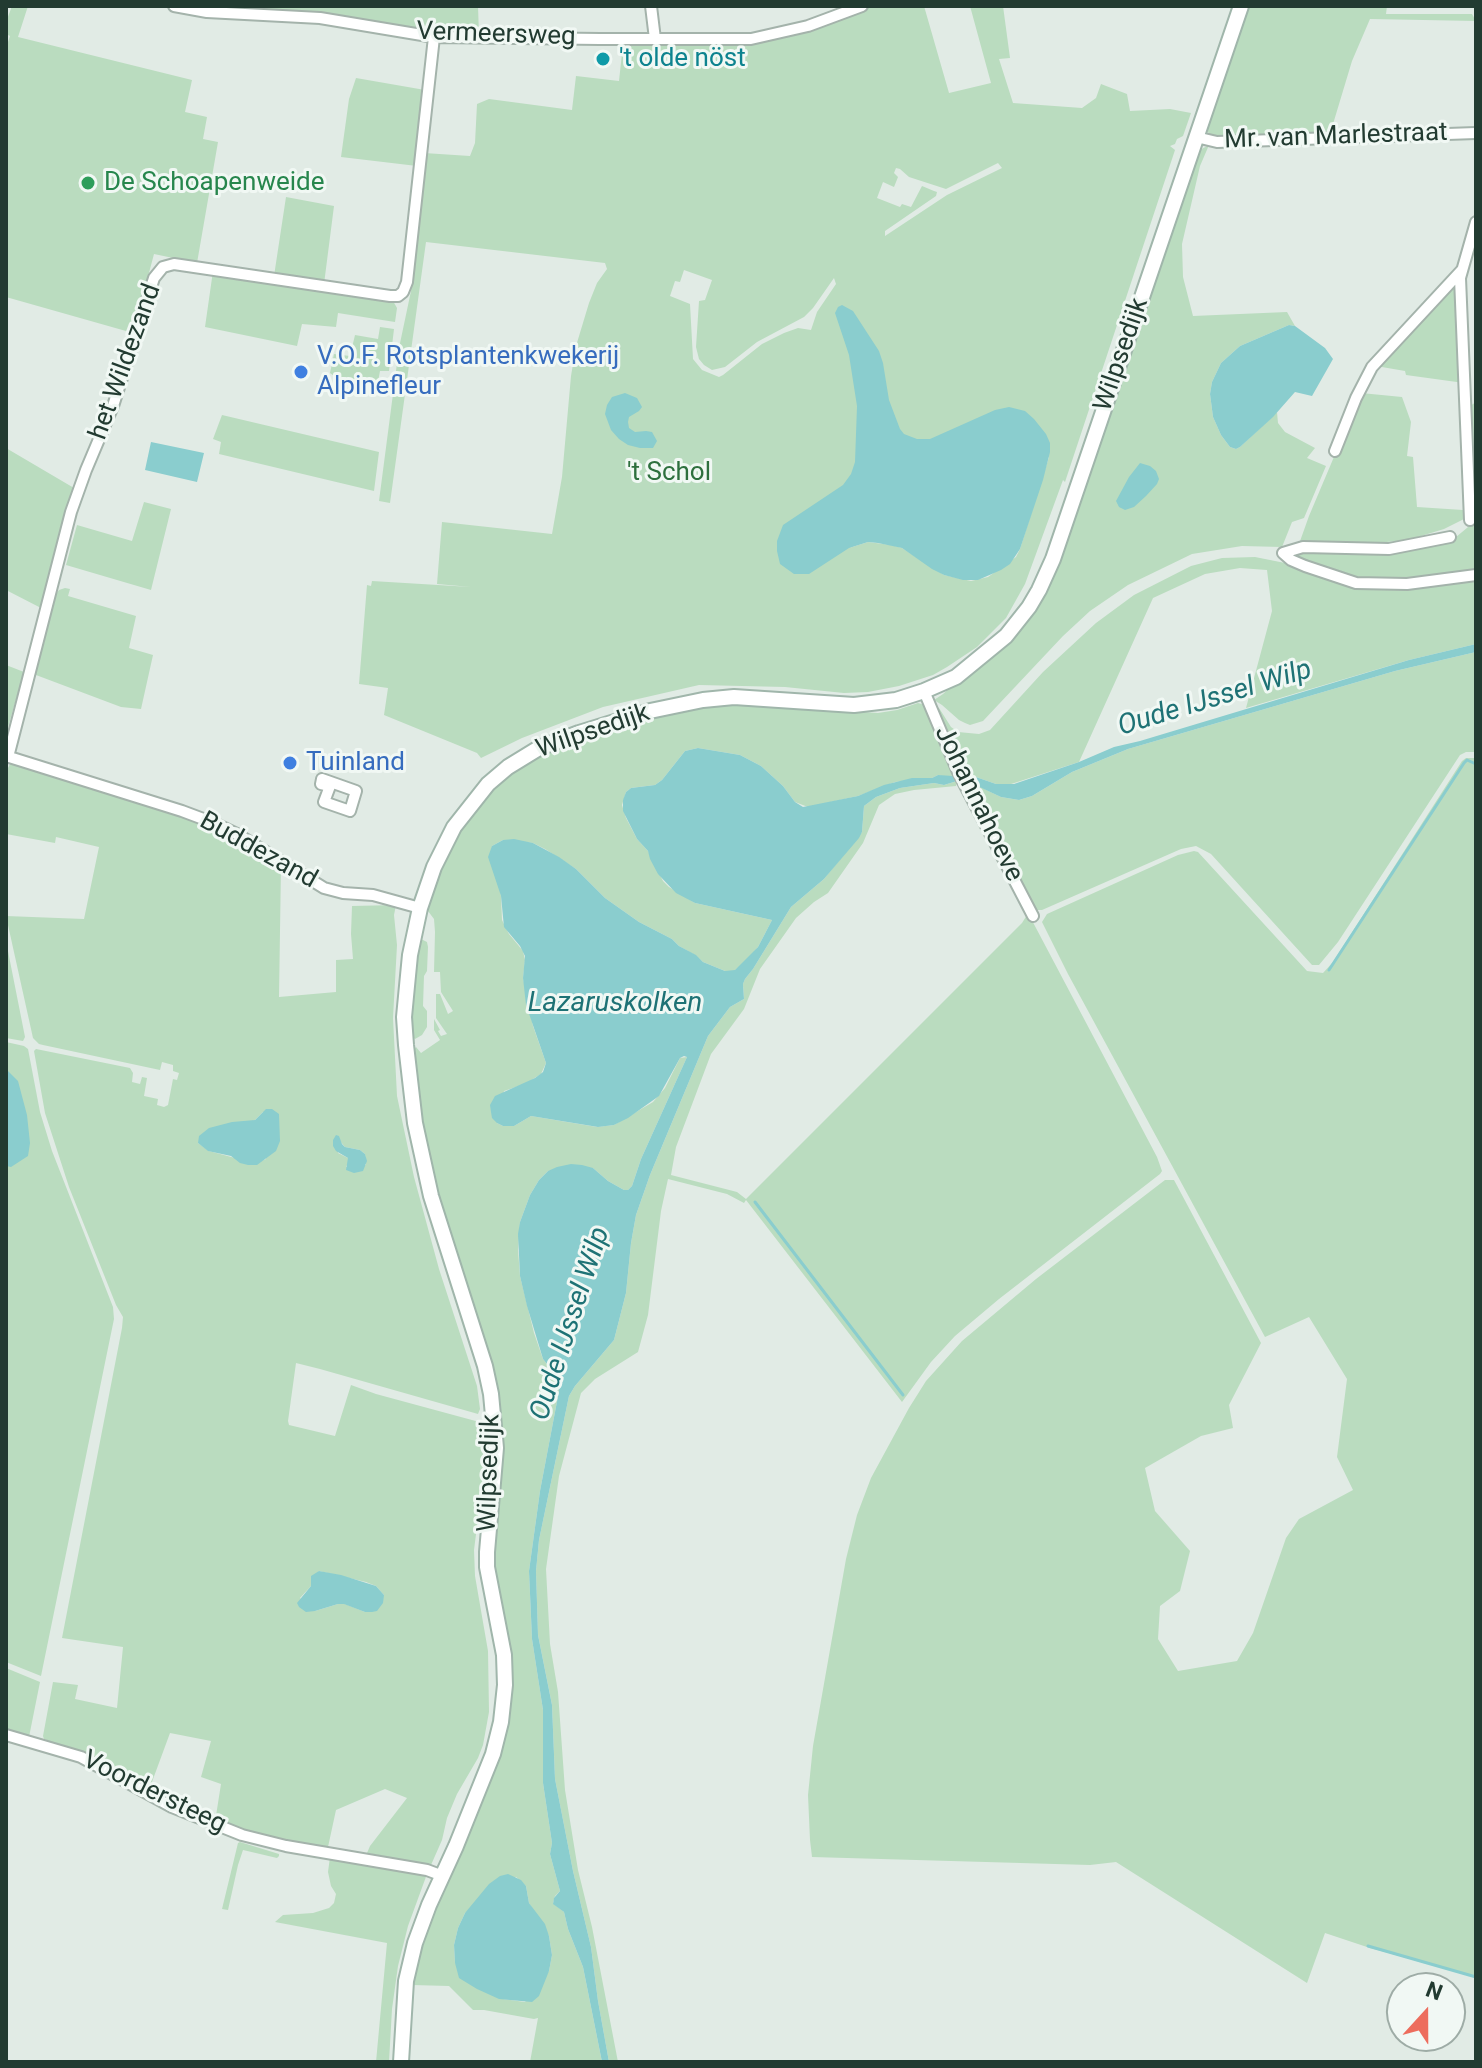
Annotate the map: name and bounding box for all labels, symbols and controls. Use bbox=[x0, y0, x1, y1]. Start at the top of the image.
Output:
street label: Vermeersweg bbox=[416, 17, 576, 53]
place label: 't olde nöst bbox=[619, 43, 746, 75]
marker: 't olde nöst bbox=[594, 50, 612, 68]
street label: Mr. van Marlestraat bbox=[1224, 118, 1448, 156]
place label: De Schoapenweide bbox=[104, 167, 324, 199]
marker: De Schoapenweide bbox=[79, 174, 97, 192]
street label: het Wildezand bbox=[83, 280, 169, 444]
street label: Wilpsedijk bbox=[1088, 294, 1156, 416]
place label: V.O.F. Rotsplantenkwekerij Alpinefleur bbox=[317, 341, 619, 402]
marker: V.O.F. Rotsplantenkwekerij Alpinefleur bbox=[292, 363, 310, 381]
park label: 't Schol bbox=[627, 457, 711, 489]
water label: Oude IJssel Wilp bbox=[1114, 654, 1316, 744]
street label: Wilpsedijk bbox=[532, 698, 654, 766]
street label: Johannahoeve bbox=[927, 721, 1029, 887]
place label: Tuinland bbox=[306, 747, 405, 779]
marker: Tuinland bbox=[281, 754, 299, 772]
street label: Buddezand bbox=[194, 806, 322, 896]
water label: Lazaruskolken bbox=[528, 987, 702, 1021]
water label: Oude IJssel Wilp bbox=[524, 1223, 618, 1425]
street label: Wilpsedijk bbox=[472, 1414, 508, 1532]
street label: Voordersteeg bbox=[77, 1745, 231, 1841]
north arrow bbox=[1386, 1972, 1466, 2052]
text: N bbox=[1422, 1977, 1446, 2005]

